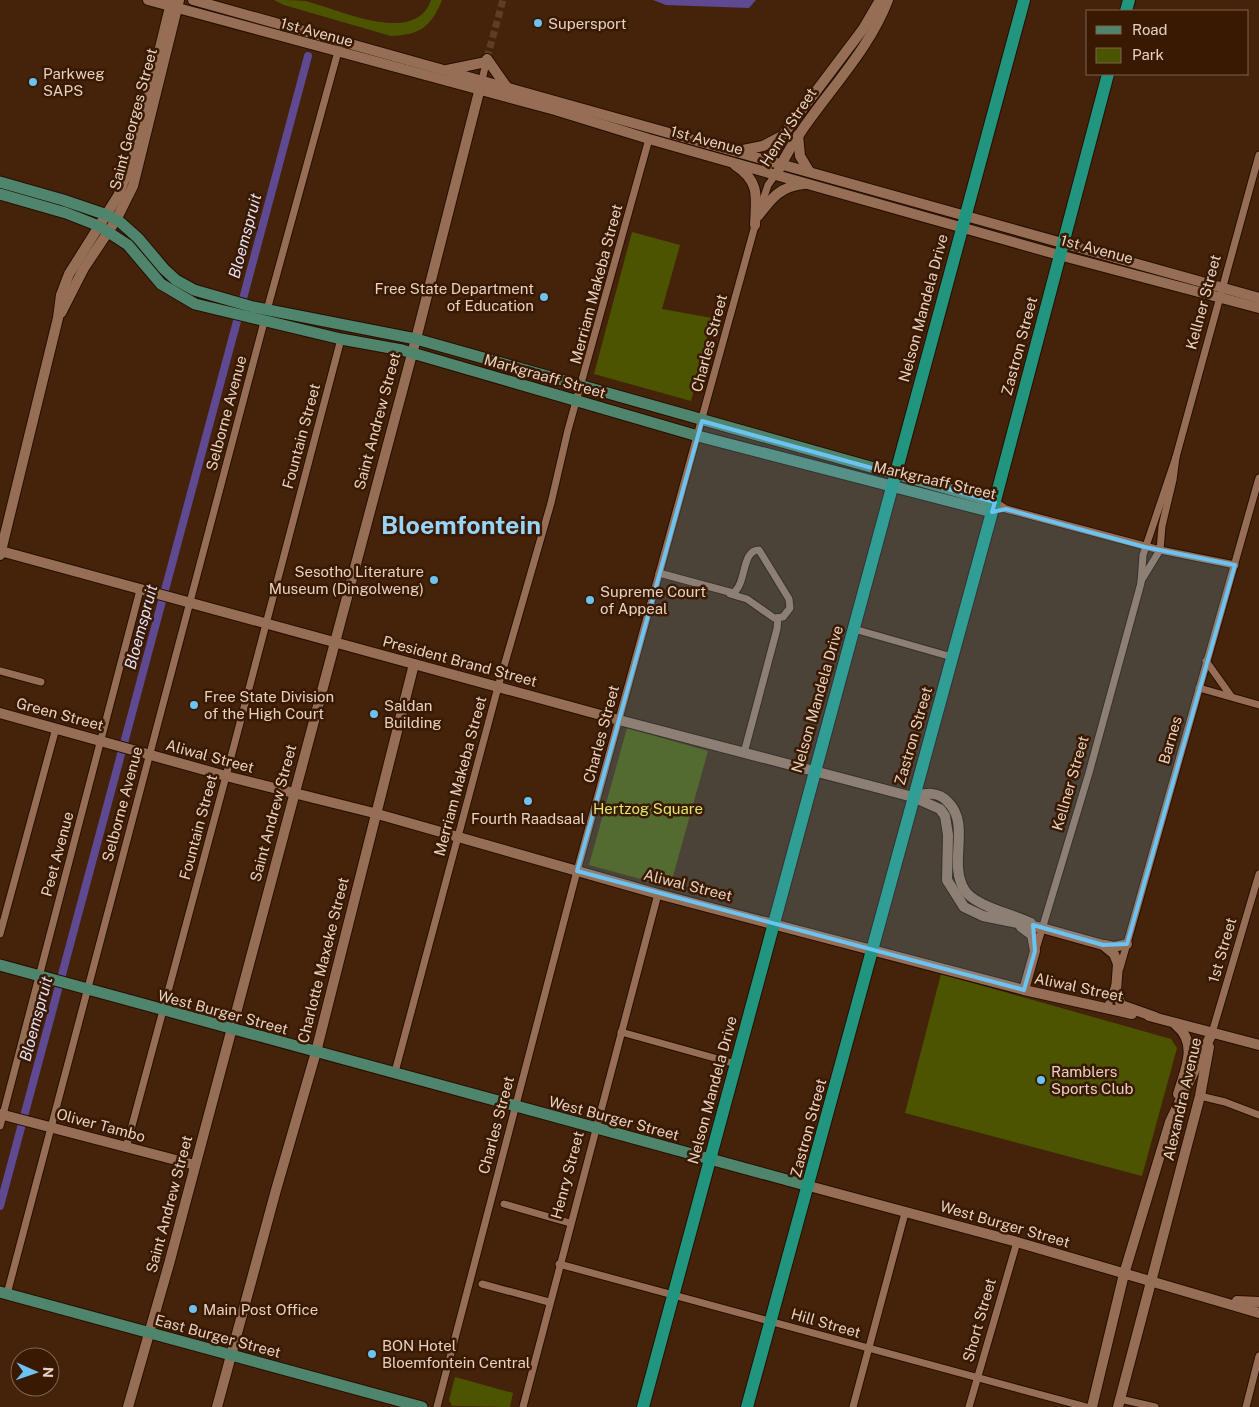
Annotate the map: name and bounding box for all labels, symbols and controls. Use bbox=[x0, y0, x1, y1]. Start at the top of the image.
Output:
legend bbox=[1086, 10, 1249, 75]
street label: 1st Avenue bbox=[279, 14, 355, 50]
place label: Supersport bbox=[548, 15, 627, 32]
marker: Supersport bbox=[532, 17, 544, 29]
text: Road bbox=[1132, 21, 1168, 38]
street label: Saint Georges Street bbox=[106, 46, 160, 192]
text: Park bbox=[1132, 46, 1164, 63]
place label: Parkweg SAPS bbox=[43, 65, 105, 99]
marker: Parkweg SAPS bbox=[27, 76, 39, 88]
street label: Henry Street bbox=[756, 84, 820, 169]
street label: 1st Avenue bbox=[669, 122, 745, 158]
water label: Bloemspruit bbox=[225, 191, 265, 281]
street label: Merriam Makeba Street bbox=[566, 202, 626, 366]
street label: 1st Avenue bbox=[1059, 231, 1135, 267]
street label: Nelson Mandela Drive bbox=[895, 232, 951, 384]
street label: Kellner Street bbox=[1182, 253, 1224, 351]
place label: Free State Department of Education bbox=[374, 280, 534, 314]
marker: Free State Department of Education bbox=[538, 291, 550, 303]
street label: Charles Street bbox=[688, 292, 730, 394]
street label: Zastron Street bbox=[998, 295, 1040, 397]
street label: Saint Andrew Street bbox=[350, 350, 404, 492]
street label: Markgraaff Street bbox=[482, 351, 608, 402]
street label: Selborne Avenue bbox=[202, 354, 250, 472]
street label: Fountain Street bbox=[279, 381, 323, 490]
street label: Markgraaff Street bbox=[872, 458, 998, 502]
district label: Bloemfontein bbox=[381, 510, 541, 540]
place label: Sesotho Literature Museum (Dingolweng) bbox=[269, 563, 424, 597]
marker: Sesotho Literature Museum (Dingolweng) bbox=[428, 574, 440, 586]
water label: Bloemspruit bbox=[121, 582, 161, 672]
place label: Supreme Court of Appeal bbox=[600, 583, 706, 617]
marker: Supreme Court of Appeal bbox=[584, 594, 596, 606]
street label: Nelson Mandela Drive bbox=[788, 623, 846, 775]
street label: President Brand Street bbox=[381, 632, 539, 690]
street label: Charles Street bbox=[580, 683, 622, 785]
street label: Zastron Street bbox=[891, 685, 935, 787]
place label: Free State Division of the High Court bbox=[204, 688, 334, 722]
street label: Green Street bbox=[14, 694, 106, 734]
street label: Merriam Makeba Street bbox=[430, 694, 490, 858]
place label: Saldan Building bbox=[384, 697, 442, 731]
marker: Free State Division of the High Court bbox=[188, 699, 200, 711]
marker: Saldan Building bbox=[368, 708, 380, 720]
street label: Barnes bbox=[1155, 714, 1185, 766]
street label: Kellner Street bbox=[1048, 734, 1092, 832]
street label: Aliwal Street bbox=[164, 736, 256, 776]
street label: Saint Andrew Street bbox=[246, 742, 300, 884]
street label: Selborne Avenue bbox=[98, 745, 146, 863]
street label: Fountain Street bbox=[176, 772, 220, 881]
marker: Fourth Raadsaal bbox=[522, 795, 534, 807]
park label: Hertzog Square bbox=[593, 800, 703, 817]
street label: Peet Avenue bbox=[38, 810, 76, 898]
place label: Fourth Raadsaal bbox=[471, 810, 585, 827]
street label: Aliwal Street bbox=[642, 866, 734, 904]
street label: Charlotte Maxeke Street bbox=[294, 875, 352, 1045]
street label: 1st Street bbox=[1205, 915, 1239, 984]
street label: Aliwal Street bbox=[1033, 969, 1125, 1005]
water label: Bloemspruit bbox=[16, 974, 56, 1064]
street label: West Burger Street bbox=[156, 986, 290, 1038]
street label: Nelson Mandela Drive bbox=[684, 1014, 740, 1166]
street label: Alexandra Avenue bbox=[1160, 1036, 1204, 1162]
place label: Ramblers Sports Club bbox=[1051, 1063, 1134, 1097]
street label: Charles Street bbox=[475, 1074, 517, 1176]
marker: Ramblers Sports Club bbox=[1035, 1074, 1047, 1086]
street label: Zastron Street bbox=[787, 1077, 829, 1179]
street label: West Burger Street bbox=[547, 1092, 681, 1144]
street label: Oliver Tambo bbox=[55, 1105, 147, 1145]
street label: Henry Street bbox=[547, 1129, 587, 1221]
street label: Saint Andrew Street bbox=[142, 1133, 196, 1275]
street label: West Burger Street bbox=[938, 1197, 1072, 1251]
street label: Short Street bbox=[959, 1276, 999, 1364]
place label: Main Post Office bbox=[203, 1301, 318, 1318]
marker: Main Post Office bbox=[187, 1303, 199, 1315]
street label: Hill Street bbox=[789, 1305, 863, 1341]
street label: East Burger Street bbox=[153, 1311, 283, 1361]
place label: BON Hotel Bloemfontein Central bbox=[382, 1337, 530, 1371]
north arrow bbox=[10, 1347, 60, 1397]
marker: BON Hotel Bloemfontein Central bbox=[366, 1348, 378, 1360]
text: N bbox=[40, 1367, 56, 1378]

